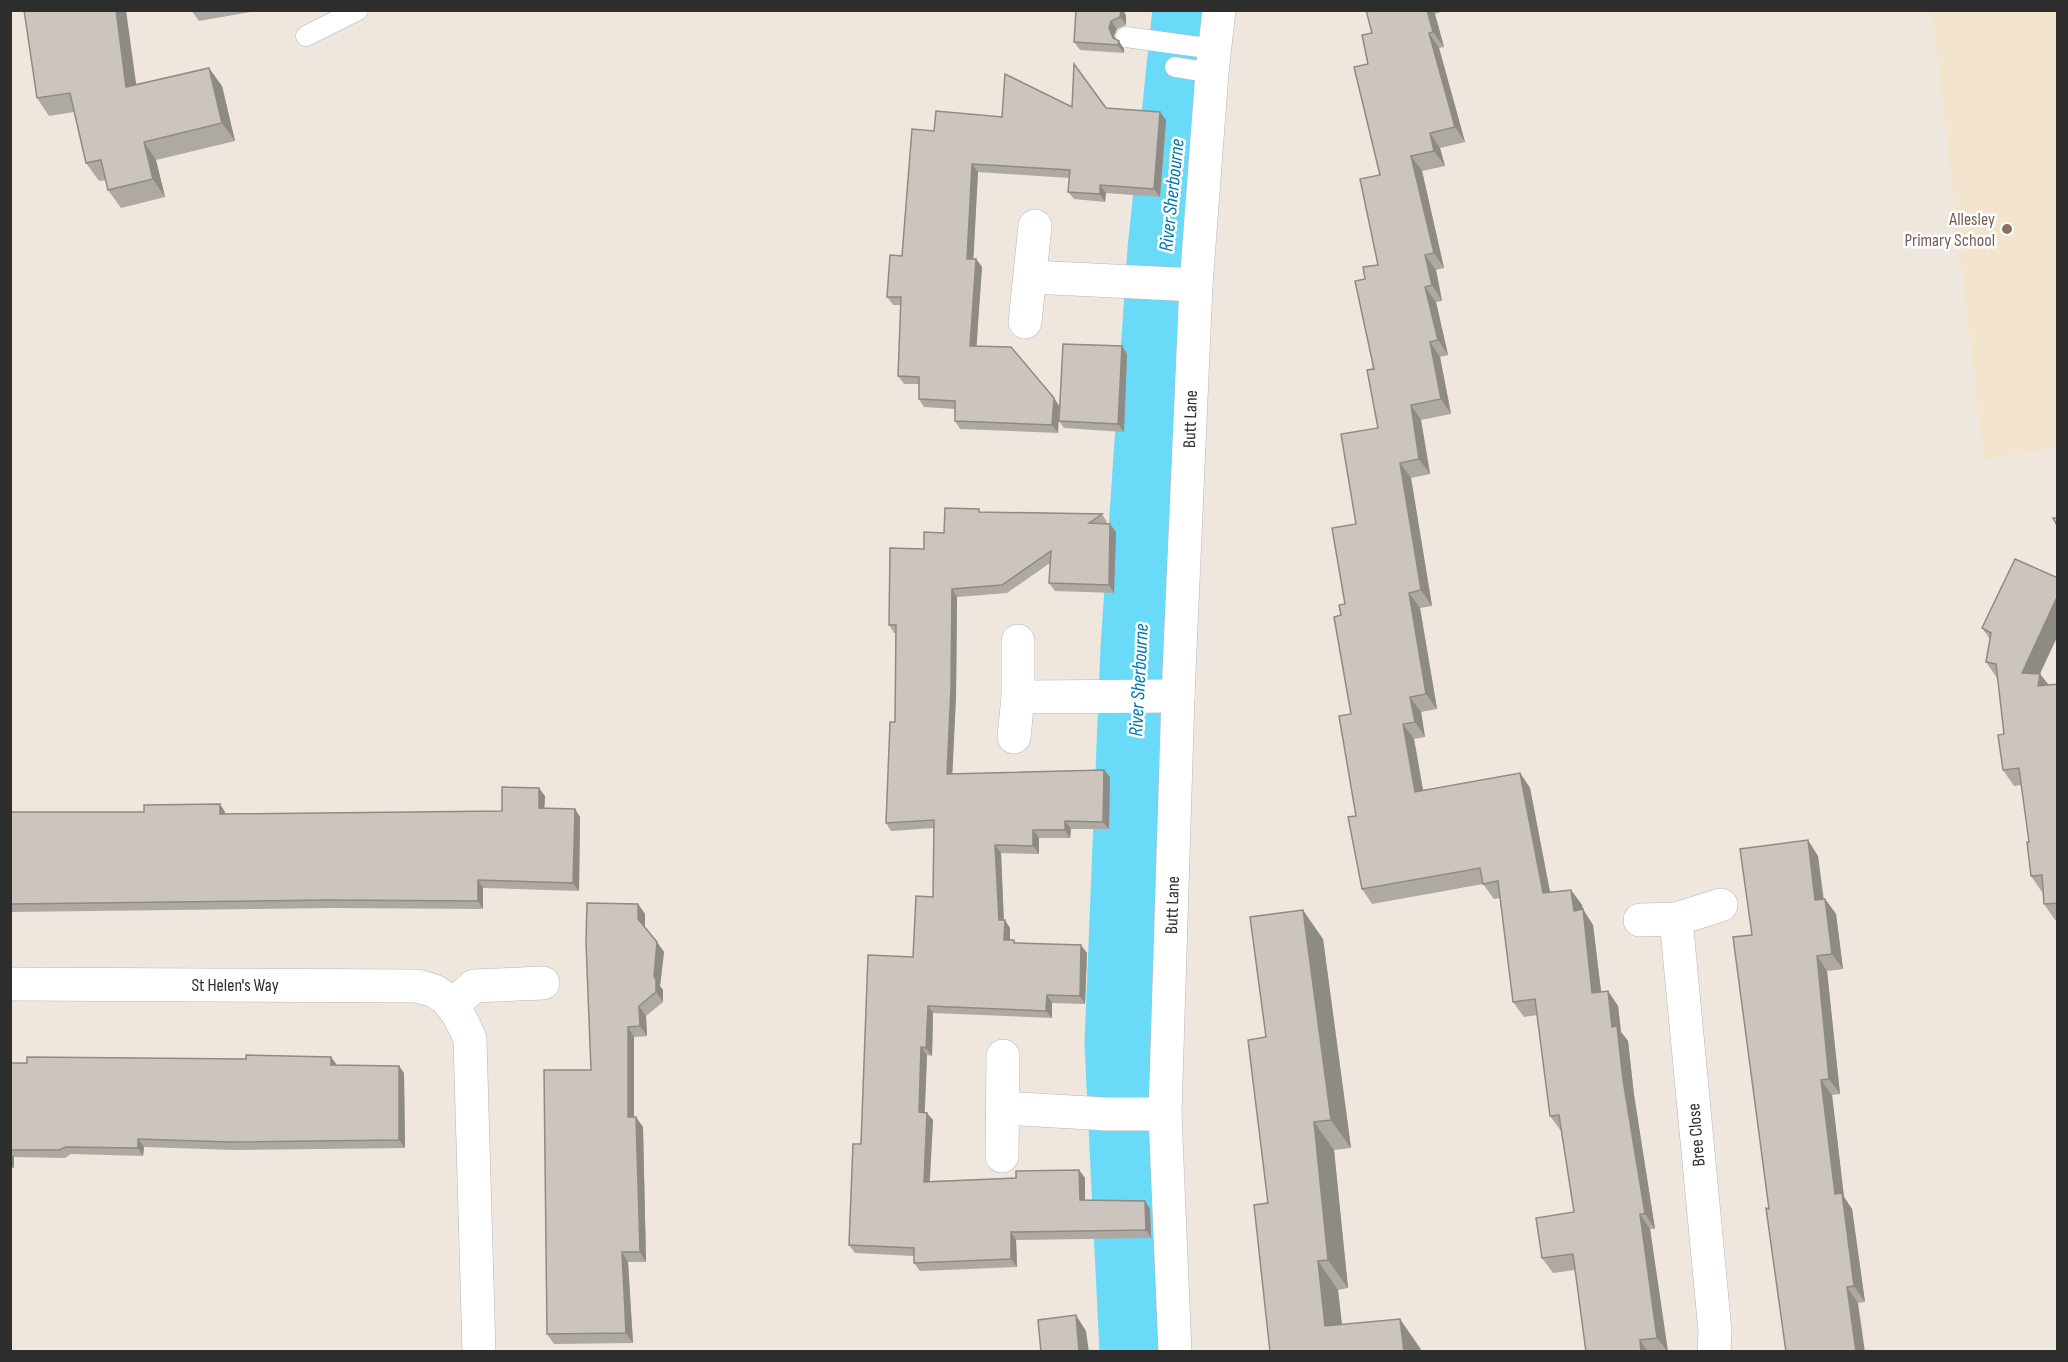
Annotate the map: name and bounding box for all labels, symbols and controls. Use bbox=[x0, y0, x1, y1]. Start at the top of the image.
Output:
water label: River Sherbourne bbox=[1154, 137, 1190, 253]
place label: Allesley Primary School bbox=[1904, 209, 1995, 251]
marker: Allesley Primary School bbox=[2000, 222, 2014, 236]
street label: Butt Lane bbox=[1179, 390, 1202, 448]
water label: River Sherbourne bbox=[1124, 623, 1154, 737]
street label: Butt Lane bbox=[1161, 876, 1184, 934]
street label: St Helen's Way bbox=[191, 975, 279, 996]
street label: Bree Close bbox=[1683, 1102, 1710, 1167]

